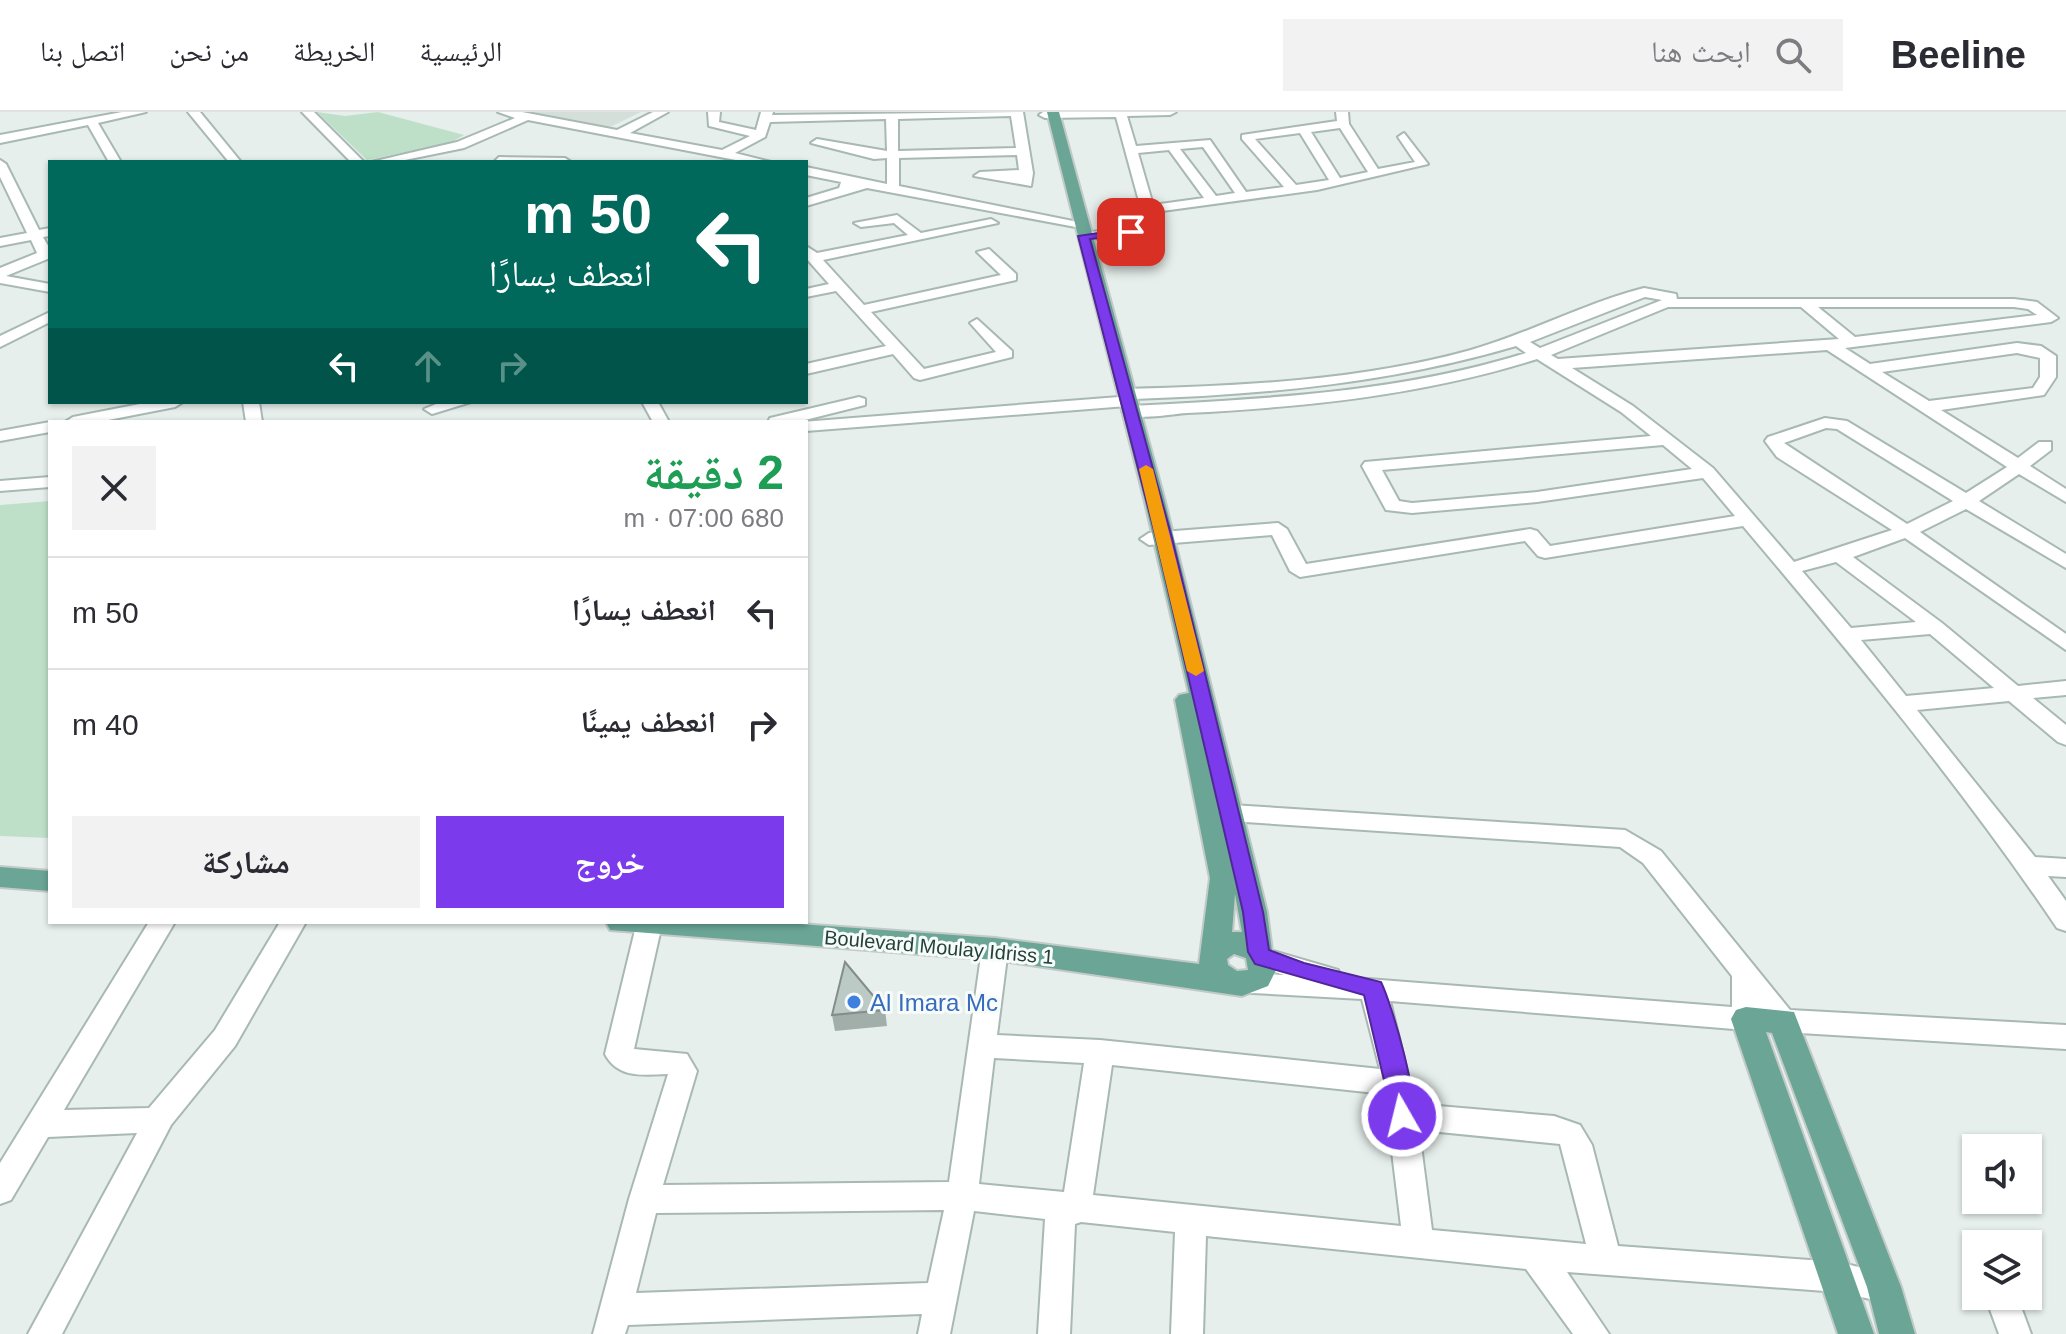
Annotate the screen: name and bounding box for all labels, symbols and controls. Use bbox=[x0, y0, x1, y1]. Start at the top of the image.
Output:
search box bbox=[1283, 19, 1843, 91]
icon: search bbox=[1771, 33, 1815, 77]
text: Beeline bbox=[1891, 34, 2026, 76]
text: ابحث هنا bbox=[1651, 35, 1751, 68]
text: اتصل بنا bbox=[40, 36, 125, 67]
text: من نحن bbox=[169, 36, 249, 67]
text: الخريطة bbox=[293, 36, 375, 67]
text: الرئيسية bbox=[419, 36, 502, 67]
text: 50 m bbox=[524, 182, 652, 245]
icon: left bbox=[680, 192, 784, 296]
pin bbox=[1097, 198, 1165, 266]
icon: arrive bbox=[1109, 210, 1153, 254]
text: انعطف يسارًا bbox=[489, 253, 652, 294]
icon: left bbox=[322, 344, 366, 388]
icon: ahead bbox=[406, 344, 450, 388]
icon: right bbox=[490, 344, 534, 388]
button: close bbox=[72, 446, 156, 530]
text: 2 دقيقة bbox=[643, 446, 784, 499]
text: 680 m · 07:00 bbox=[624, 503, 784, 533]
icon: left bbox=[740, 591, 784, 635]
text: انعطف يسارًا bbox=[572, 593, 716, 626]
text: 50 m bbox=[72, 596, 139, 629]
icon: right bbox=[740, 703, 784, 747]
text: انعطف يمينًا bbox=[580, 705, 716, 738]
text: 40 m bbox=[72, 708, 139, 741]
button: مشاركة bbox=[72, 816, 420, 908]
button: خروج bbox=[436, 816, 784, 908]
street label: Boulevard Moulay Idriss 1 bbox=[823, 926, 1055, 968]
place label: Al Imara Mc bbox=[870, 989, 998, 1016]
marker: Al Imara Mc bbox=[845, 993, 863, 1011]
position arrow bbox=[1360, 1074, 1444, 1158]
map controls bbox=[1962, 1134, 2042, 1310]
button: sound bbox=[1962, 1134, 2042, 1214]
button: layers bbox=[1962, 1230, 2042, 1310]

